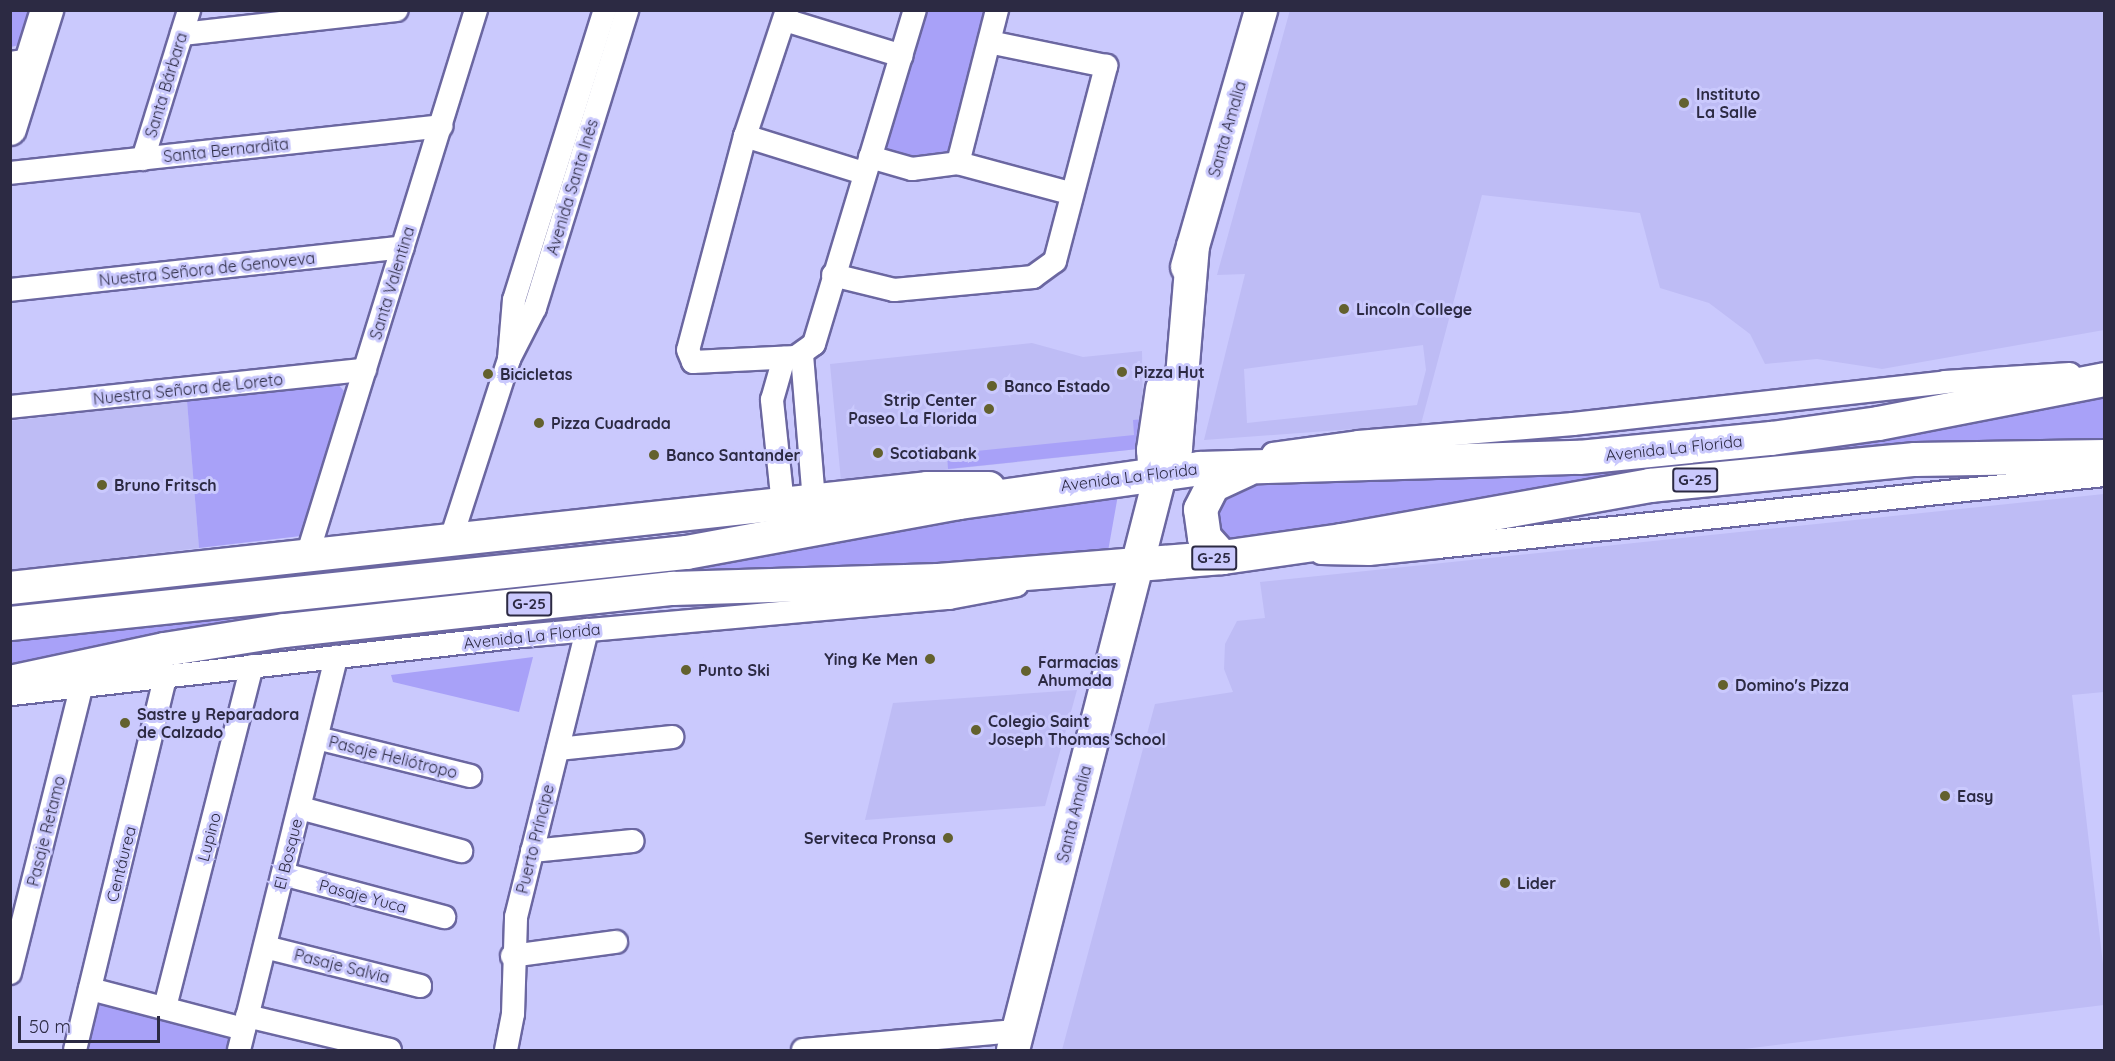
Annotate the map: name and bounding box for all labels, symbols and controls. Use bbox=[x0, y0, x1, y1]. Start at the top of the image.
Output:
street label: Santa Bárbara bbox=[141, 30, 191, 140]
street label: Santa Amalia bbox=[1204, 79, 1250, 179]
place label: Instituto La Salle bbox=[1696, 84, 1760, 122]
marker: Instituto La Salle bbox=[1677, 96, 1691, 110]
street label: Avenida Santa Inés bbox=[542, 117, 602, 257]
street label: Santa Bernardita bbox=[162, 134, 290, 166]
street label: Santa Valentina bbox=[366, 224, 418, 342]
street label: Nuestra Señora de Genoveva bbox=[98, 248, 316, 290]
place label: Lincoln College bbox=[1356, 299, 1472, 319]
marker: Lincoln College bbox=[1337, 302, 1351, 316]
place label: Pizza Hut bbox=[1134, 362, 1205, 382]
place label: Bicicletas bbox=[500, 364, 573, 384]
marker: Pizza Hut bbox=[1115, 365, 1129, 379]
marker: Bicicletas bbox=[481, 367, 495, 381]
street label: Nuestra Señora de Loreto bbox=[92, 369, 284, 409]
place label: Banco Estado bbox=[1004, 376, 1110, 396]
marker: Banco Estado bbox=[985, 379, 999, 393]
place label: Strip Center Paseo La Florida bbox=[848, 390, 977, 428]
marker: Strip Center Paseo La Florida bbox=[982, 402, 996, 416]
place label: Pizza Cuadrada bbox=[551, 413, 671, 433]
marker: Pizza Cuadrada bbox=[532, 416, 546, 430]
street label: Avenida La Florida bbox=[1605, 431, 1743, 465]
place label: Scotiabank bbox=[890, 443, 977, 463]
place label: Banco Santander bbox=[666, 445, 801, 465]
marker: Scotiabank bbox=[871, 446, 885, 460]
marker: Banco Santander bbox=[647, 448, 661, 462]
street label: Avenida La Florida bbox=[1060, 459, 1198, 495]
road number: G-25 bbox=[1671, 468, 1719, 492]
place label: Bruno Fritsch bbox=[114, 475, 217, 495]
marker: Bruno Fritsch bbox=[95, 478, 109, 492]
road number: G-25 bbox=[1190, 546, 1238, 570]
road number: G-25 bbox=[505, 592, 553, 616]
street label: Avenida La Florida bbox=[463, 619, 601, 653]
place label: Ying Ke Men bbox=[824, 649, 918, 669]
marker: Ying Ke Men bbox=[923, 652, 937, 666]
place label: Farmacias Ahumada bbox=[1038, 652, 1118, 690]
place label: Punto Ski bbox=[698, 660, 770, 680]
marker: Punto Ski bbox=[679, 663, 693, 677]
marker: Farmacias Ahumada bbox=[1019, 664, 1033, 678]
place label: Domino's Pizza bbox=[1735, 675, 1849, 695]
marker: Domino's Pizza bbox=[1716, 678, 1730, 692]
place label: Sastre y Reparadora de Calzado bbox=[137, 704, 299, 742]
place label: Colegio Saint Joseph Thomas School bbox=[988, 711, 1166, 749]
marker: Sastre y Reparadora de Calzado bbox=[118, 716, 132, 730]
marker: Colegio Saint Joseph Thomas School bbox=[969, 723, 983, 737]
street label: Pasaje Heliótropo bbox=[327, 732, 459, 782]
street label: Santa Amalia bbox=[1053, 764, 1095, 864]
street label: Pasaje Retamo bbox=[23, 774, 69, 888]
street label: Puerto Príncipe bbox=[512, 782, 558, 896]
place label: Easy bbox=[1957, 786, 1993, 806]
marker: Easy bbox=[1938, 789, 1952, 803]
street label: Lupino bbox=[193, 811, 225, 863]
street label: El Bosque bbox=[270, 816, 306, 892]
street label: Centáurea bbox=[102, 824, 140, 904]
place label: Serviteca Pronsa bbox=[804, 828, 936, 848]
marker: Serviteca Pronsa bbox=[941, 831, 955, 845]
place label: Lider bbox=[1517, 873, 1556, 893]
street label: Pasaje Yuca bbox=[317, 875, 409, 917]
marker: Lider bbox=[1498, 876, 1512, 890]
street label: Pasaje Salvia bbox=[292, 945, 392, 987]
scale bar bbox=[21, 1004, 164, 1042]
text: 50 m bbox=[29, 1015, 71, 1038]

